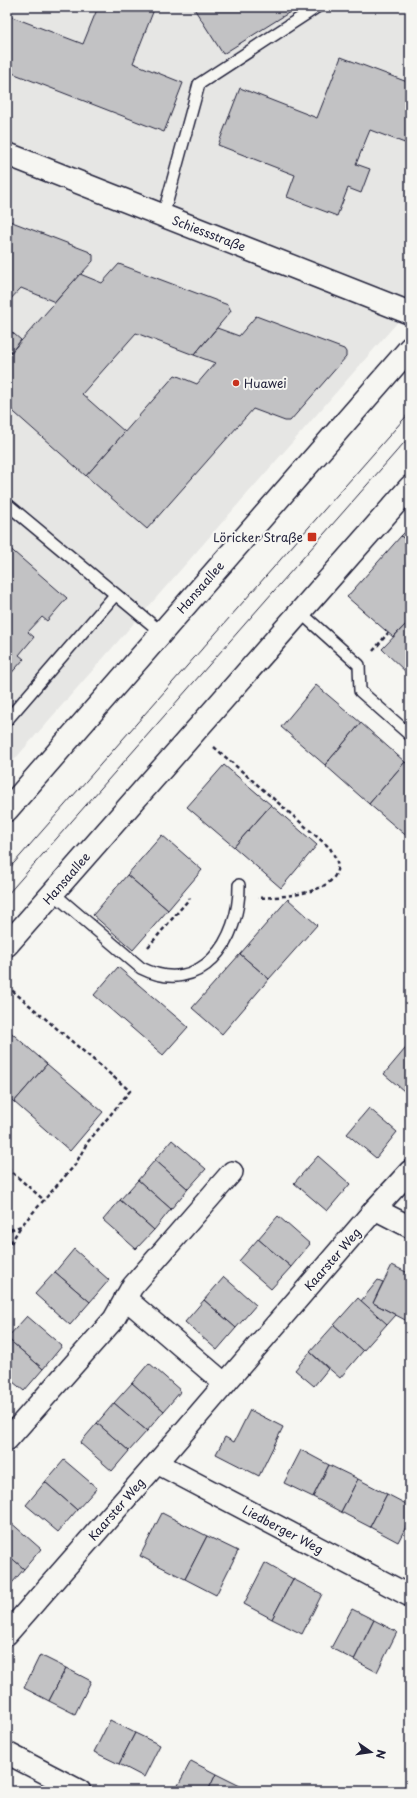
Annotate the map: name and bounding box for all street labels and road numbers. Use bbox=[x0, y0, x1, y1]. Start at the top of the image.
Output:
street label: Schiessstraße bbox=[170, 211, 248, 255]
street label: Hansaallee bbox=[172, 556, 228, 617]
street label: Hansaallee bbox=[38, 847, 94, 908]
street label: Kaarster Weg bbox=[300, 1224, 364, 1294]
street label: Kaarster Weg bbox=[84, 1474, 148, 1544]
street label: Liedberger Weg bbox=[239, 1500, 327, 1558]

